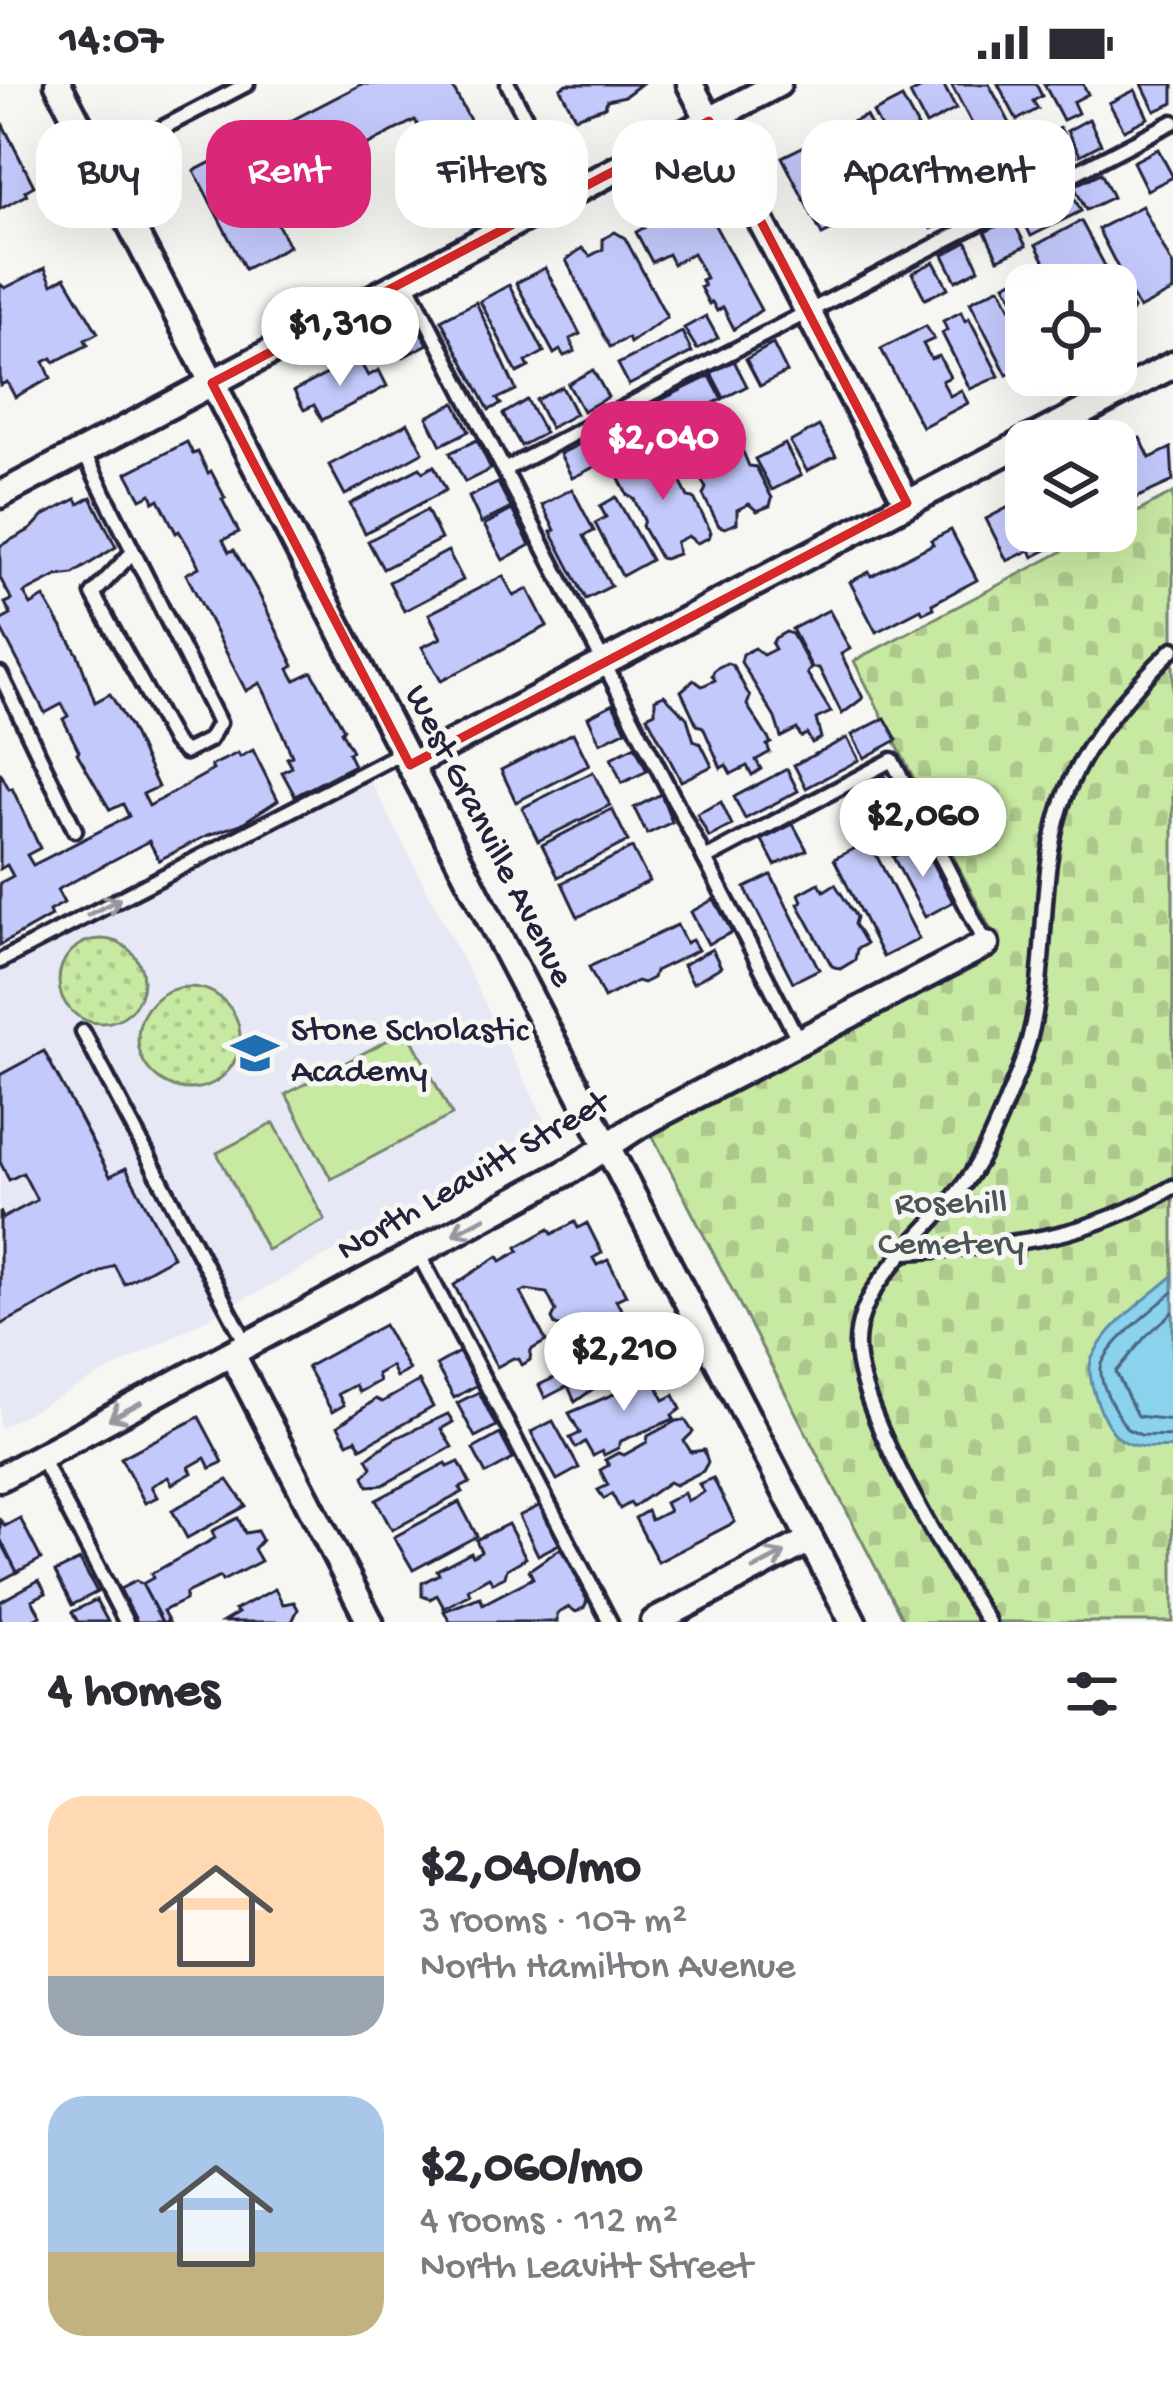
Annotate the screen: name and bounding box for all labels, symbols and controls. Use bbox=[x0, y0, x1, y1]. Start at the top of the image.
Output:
text: 14:07 bbox=[60, 16, 163, 69]
chip: Buy bbox=[36, 120, 182, 228]
chip: Rent bbox=[206, 120, 371, 228]
chip: Filters bbox=[395, 120, 588, 228]
chip: New bbox=[612, 120, 777, 228]
chip: Apartment bbox=[801, 120, 1075, 228]
map controls bbox=[1005, 264, 1137, 552]
button: locate bbox=[1005, 264, 1137, 396]
pin: $1,310 bbox=[242, 287, 438, 389]
text: $1,310 bbox=[288, 303, 392, 349]
pin: $2,040 bbox=[565, 401, 761, 503]
text: $2,040 bbox=[607, 417, 719, 463]
button: layers bbox=[1005, 420, 1137, 552]
street label: West Granville Avenue bbox=[392, 679, 582, 996]
pin: $2,060 bbox=[825, 778, 1021, 880]
text: $2,060 bbox=[867, 794, 979, 840]
one-way arrow bbox=[85, 895, 120, 918]
place label: Stone Scholastic Academy bbox=[291, 1011, 530, 1095]
school or university icon: Stone Scholastic Academy bbox=[230, 1028, 280, 1078]
street label: North Leavitt Street bbox=[330, 1081, 620, 1273]
park label: Rosehill Cemetery bbox=[878, 1184, 1024, 1268]
one-way arrow bbox=[452, 1215, 487, 1238]
pin: $2,210 bbox=[526, 1312, 722, 1414]
text: $2,210 bbox=[571, 1328, 677, 1374]
one-way arrow bbox=[109, 1400, 144, 1423]
one-way arrow bbox=[751, 1549, 787, 1572]
icon: filters bbox=[1059, 1661, 1125, 1727]
text: 4 homes bbox=[48, 1664, 219, 1724]
text: $2,040/mo bbox=[420, 1840, 641, 1900]
icon: home bbox=[144, 1844, 288, 1988]
text: 3 rooms · 107 m² bbox=[420, 1900, 687, 1946]
text: North Hamilton Avenue bbox=[420, 1946, 795, 1992]
text: $2,060/mo bbox=[420, 2140, 643, 2200]
icon: home bbox=[144, 2144, 288, 2288]
text: 4 rooms · 112 m² bbox=[420, 2200, 678, 2246]
text: North Leavitt Street bbox=[420, 2246, 752, 2292]

